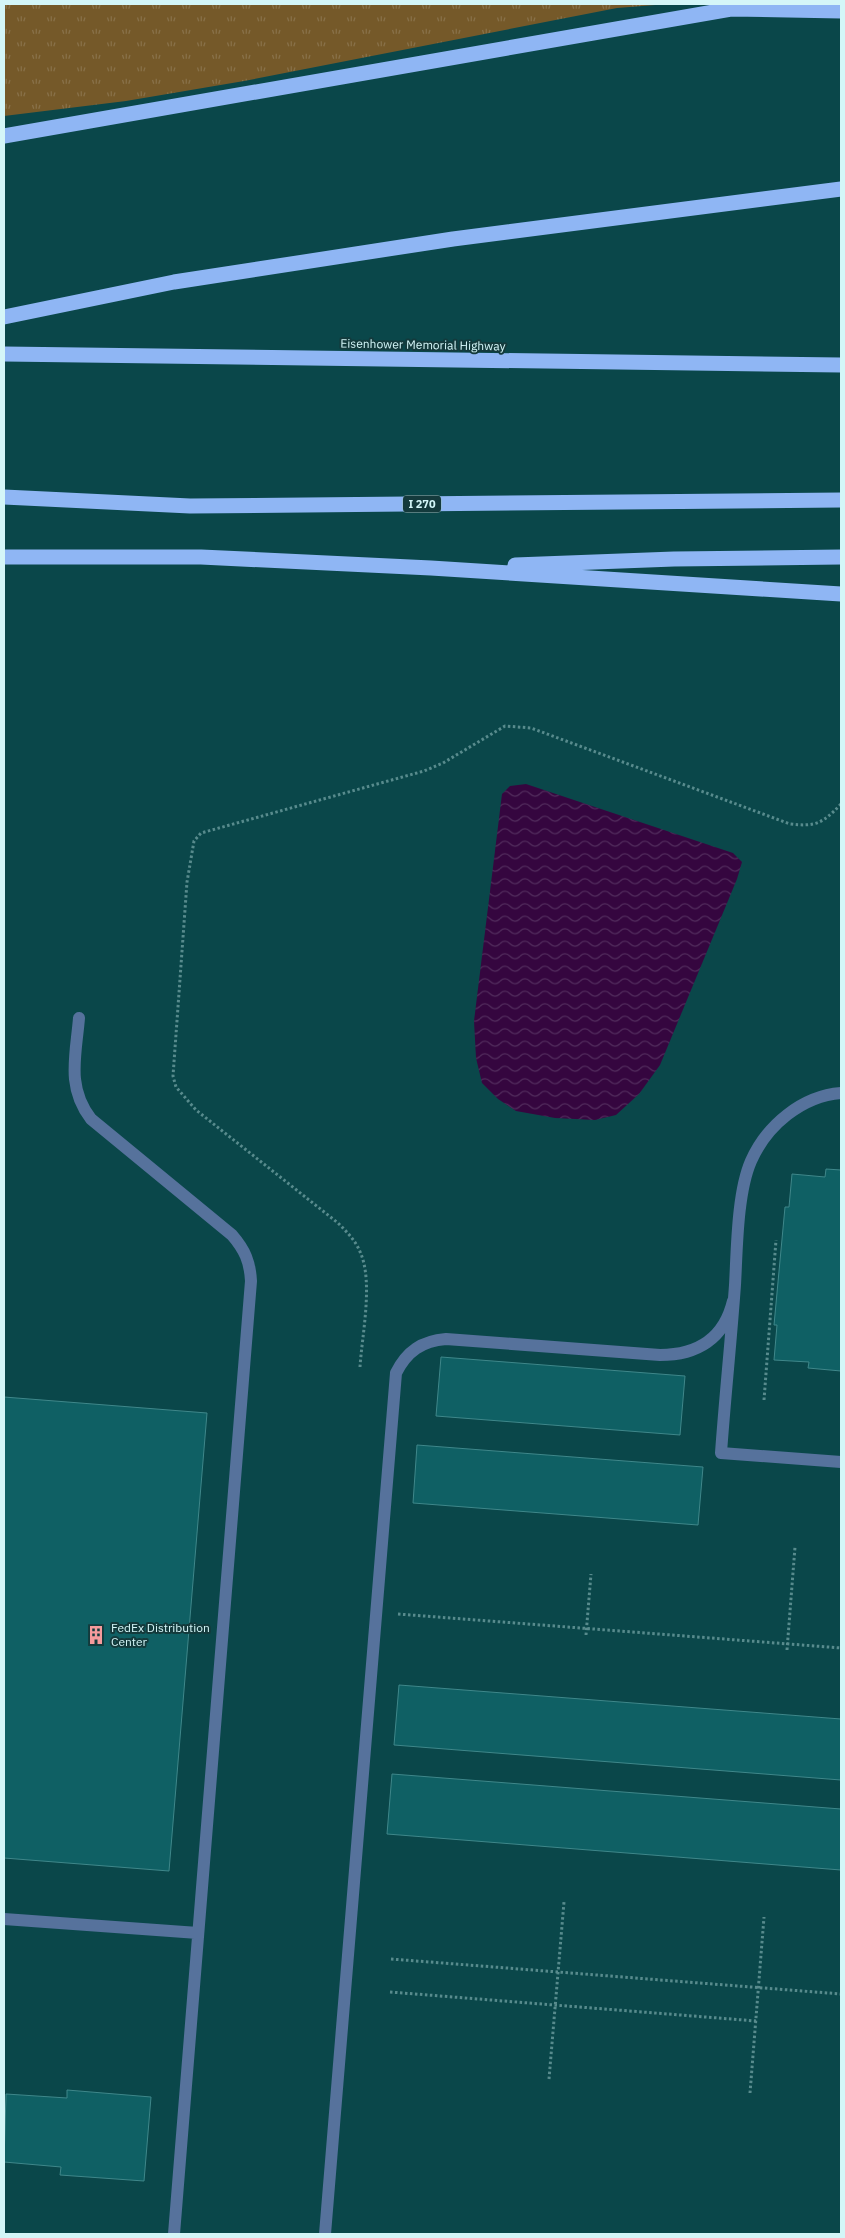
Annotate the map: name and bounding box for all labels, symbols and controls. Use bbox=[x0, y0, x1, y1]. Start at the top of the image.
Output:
street label: Eisenhower Memorial Highway bbox=[340, 336, 506, 353]
road number: I 270 bbox=[403, 496, 441, 512]
place label: FedEx Distribution Center bbox=[111, 1620, 210, 1649]
building icon: FedEx Distribution Center bbox=[85, 1624, 107, 1646]

